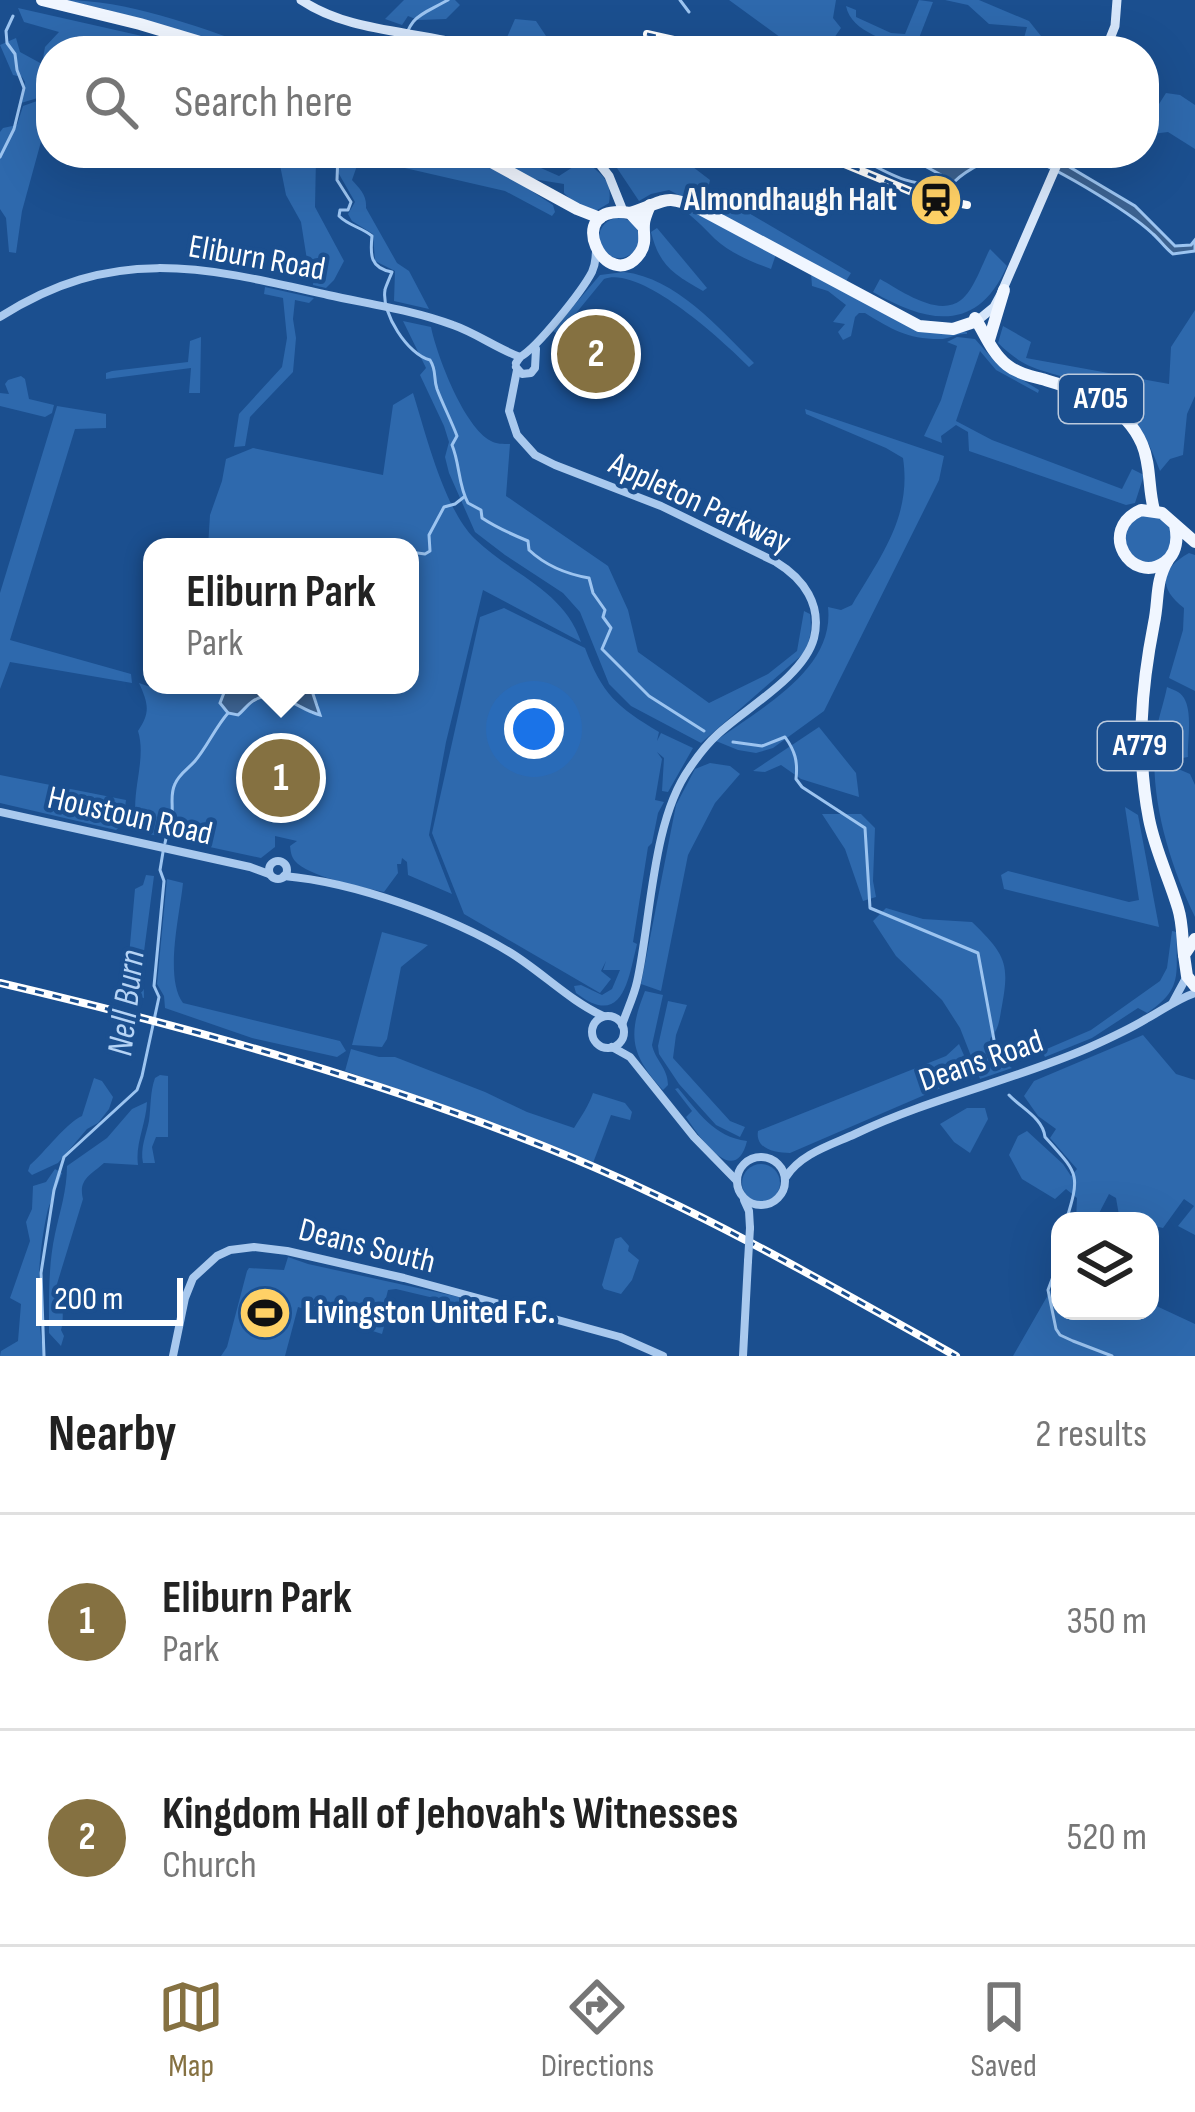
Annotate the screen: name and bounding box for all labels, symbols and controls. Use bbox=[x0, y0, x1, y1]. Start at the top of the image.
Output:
search box bbox=[36, 36, 1159, 168]
icon: search bbox=[78, 69, 144, 135]
text: Search here bbox=[174, 75, 353, 130]
station icon: Almondhaugh Halt bbox=[908, 172, 964, 228]
place label: Almondhaugh Halt bbox=[683, 180, 897, 220]
street label: Eliburn Road bbox=[186, 226, 328, 290]
pin: 2 bbox=[557, 309, 635, 399]
road number: A705 bbox=[1059, 375, 1143, 423]
street label: Appleton Parkway bbox=[602, 443, 797, 563]
popup bbox=[143, 538, 419, 694]
text: Eliburn Park bbox=[186, 565, 376, 620]
text: Park bbox=[186, 620, 243, 667]
your location bbox=[504, 699, 564, 759]
road number: A779 bbox=[1098, 722, 1182, 770]
pin: 1 bbox=[242, 733, 320, 823]
street label: Houstoun Road bbox=[44, 778, 216, 854]
water label: Nell Burn bbox=[99, 948, 155, 1058]
street label: Deans Road bbox=[914, 1021, 1048, 1101]
street label: Deans South bbox=[295, 1210, 439, 1282]
map controls bbox=[1051, 1212, 1159, 1320]
button: layers bbox=[1051, 1212, 1159, 1320]
scale bar bbox=[36, 1272, 183, 1325]
text: 200 m bbox=[54, 1279, 123, 1319]
sports icon: Livingston United F.C. bbox=[237, 1285, 293, 1341]
place label: Livingston United F.C. bbox=[304, 1293, 555, 1333]
text: Nearby bbox=[48, 1404, 177, 1465]
text: 2 results bbox=[1035, 1411, 1147, 1458]
text: Eliburn Park bbox=[162, 1571, 352, 1626]
text: 1 bbox=[79, 1598, 95, 1645]
text: 350 m bbox=[1066, 1598, 1147, 1645]
text: Park bbox=[162, 1626, 219, 1673]
text: Kingdom Hall of Jehovah's Witnesses bbox=[162, 1787, 738, 1842]
text: 2 bbox=[78, 1814, 96, 1861]
text: 520 m bbox=[1067, 1814, 1147, 1861]
text: Church bbox=[162, 1842, 257, 1889]
tab: Map bbox=[158, 1974, 224, 2086]
tab: Directions bbox=[541, 1974, 654, 2086]
tab: Saved bbox=[971, 1974, 1037, 2086]

